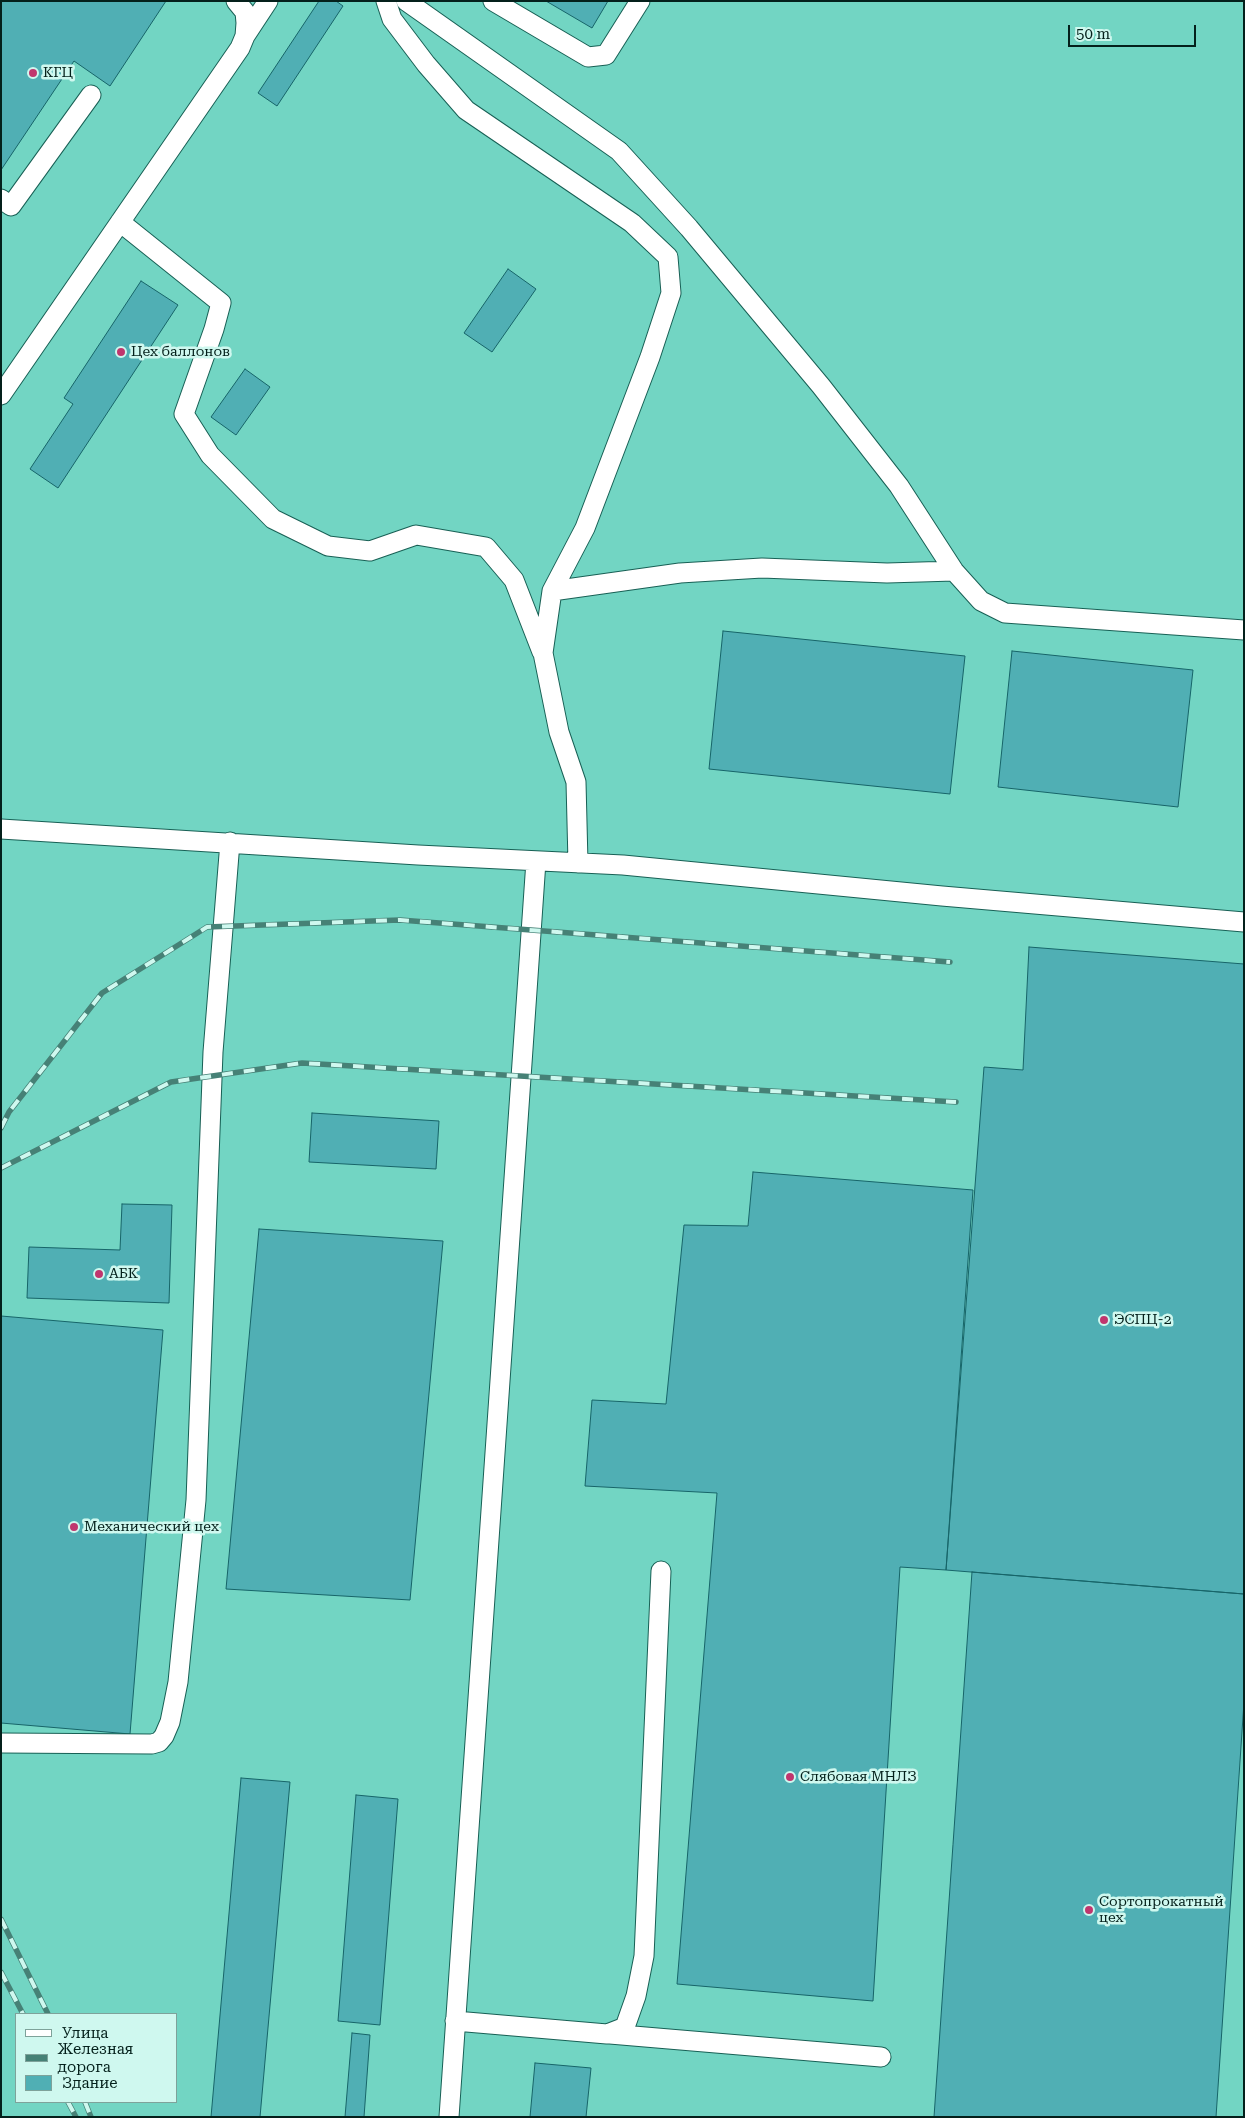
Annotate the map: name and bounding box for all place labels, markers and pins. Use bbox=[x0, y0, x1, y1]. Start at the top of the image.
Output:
place label: КГЦ bbox=[43, 65, 73, 81]
marker: КГЦ bbox=[27, 67, 39, 79]
place label: Цех баллонов bbox=[131, 344, 230, 360]
marker: Цех баллонов bbox=[115, 346, 127, 358]
place label: АБК bbox=[109, 1266, 138, 1282]
marker: АБК bbox=[93, 1268, 105, 1280]
place label: ЭСПЦ-2 bbox=[1114, 1312, 1172, 1328]
marker: ЭСПЦ-2 bbox=[1098, 1314, 1110, 1326]
place label: Механический цех bbox=[84, 1519, 219, 1535]
marker: Механический цех bbox=[68, 1521, 80, 1533]
place label: Слябовая МНЛЗ bbox=[800, 1769, 917, 1785]
marker: Слябовая МНЛЗ bbox=[784, 1771, 796, 1783]
place label: Сортопрокатный цех bbox=[1099, 1894, 1224, 1926]
marker: Сортопрокатный цех bbox=[1083, 1904, 1095, 1916]

